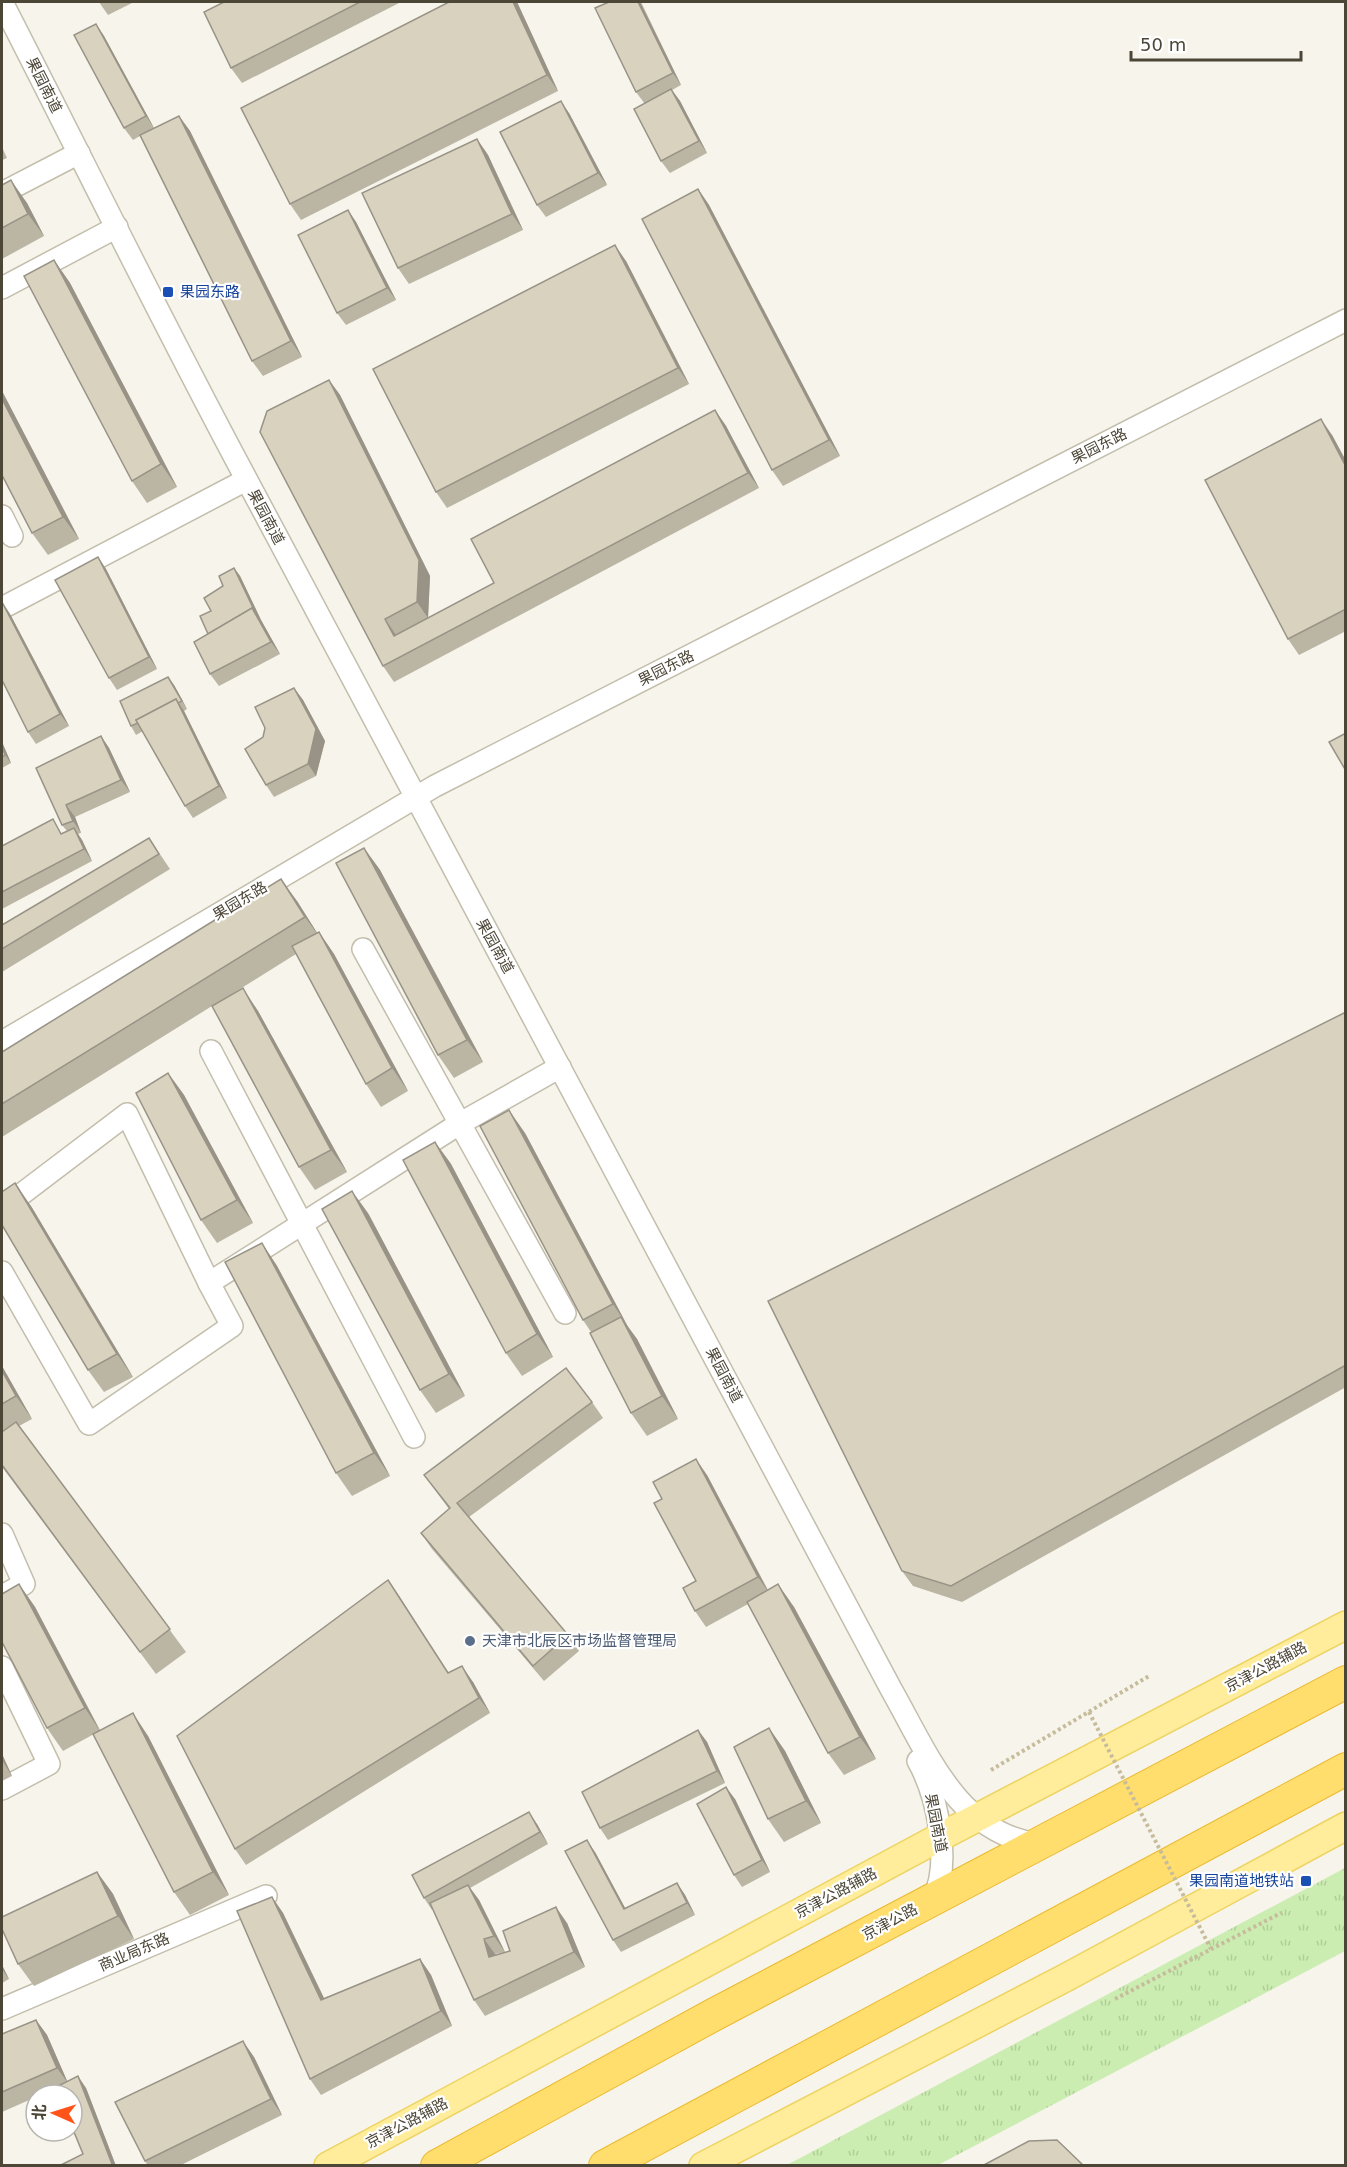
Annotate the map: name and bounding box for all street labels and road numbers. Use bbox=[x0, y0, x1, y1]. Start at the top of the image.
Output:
street label: 果园南道 bbox=[22, 54, 66, 116]
street label: 果园东路 bbox=[1068, 424, 1130, 468]
street label: 果园南道 bbox=[244, 486, 288, 548]
street label: 果园东路 bbox=[635, 646, 697, 690]
street label: 果园东路 bbox=[210, 878, 270, 924]
street label: 果园南道 bbox=[473, 915, 517, 977]
street label: 果园南道 bbox=[702, 1344, 746, 1406]
street label: 京津公路辅路 bbox=[1222, 1638, 1310, 1696]
street label: 果园南道 bbox=[921, 1792, 951, 1854]
street label: 京津公路辅路 bbox=[792, 1864, 880, 1922]
street label: 京津公路 bbox=[859, 1900, 921, 1944]
street label: 商业局东路 bbox=[96, 1929, 172, 1975]
street label: 京津公路辅路 bbox=[363, 2094, 451, 2152]

